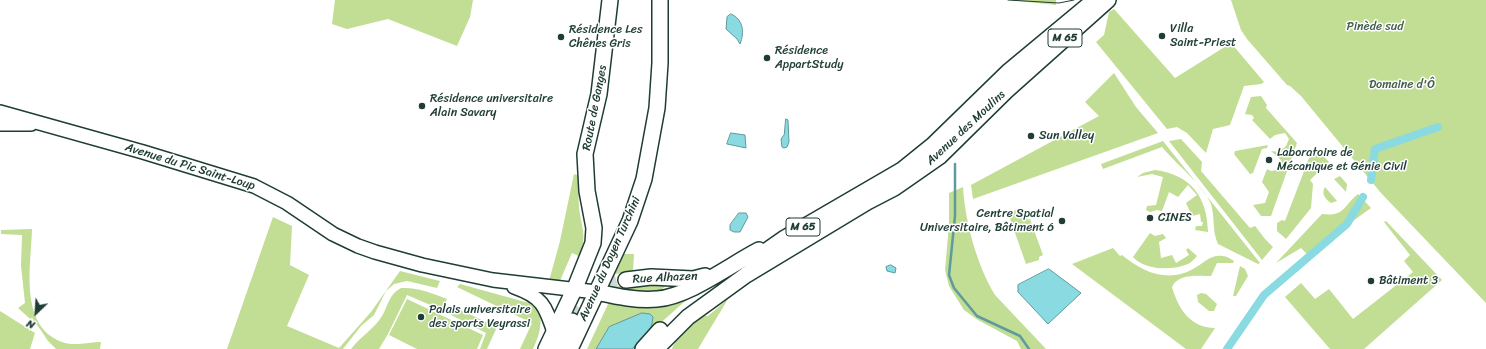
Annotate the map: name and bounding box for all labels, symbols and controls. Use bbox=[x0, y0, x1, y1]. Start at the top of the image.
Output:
park label: Pinède sud bbox=[1346, 20, 1404, 34]
place label: Villa Saint-Priest bbox=[1170, 22, 1236, 50]
place label: Résidence Les Chênes Gris bbox=[569, 23, 642, 51]
road number: M 65 bbox=[1048, 29, 1082, 47]
marker: Villa Saint-Priest bbox=[1157, 31, 1167, 41]
marker: Résidence Les Chênes Gris bbox=[556, 32, 566, 42]
place label: Résidence AppartStudy bbox=[775, 44, 843, 72]
marker: Résidence AppartStudy bbox=[762, 53, 772, 63]
street label: Route de Ganges bbox=[580, 64, 610, 152]
park label: Domaine d'Ô bbox=[1369, 78, 1435, 92]
street label: Avenue des Moulins bbox=[923, 88, 1009, 168]
place label: Résidence universitaire Alain Savary bbox=[430, 92, 553, 120]
marker: Résidence universitaire Alain Savary bbox=[417, 101, 427, 111]
place label: Sun Valley bbox=[1039, 129, 1094, 143]
marker: Sun Valley bbox=[1026, 131, 1036, 141]
street label: Avenue du Pic Saint-Loup bbox=[123, 140, 257, 194]
place label: Laboratoire de Mécanique et Génie Civil bbox=[1277, 146, 1407, 174]
marker: Laboratoire de Mécanique et Génie Civil bbox=[1264, 155, 1274, 165]
street label: Avenue du Doyen Turchini bbox=[576, 194, 644, 324]
place label: Centre Spatial Universitaire, Bâtiment 6 bbox=[920, 207, 1054, 235]
place label: CINES bbox=[1158, 211, 1192, 225]
marker: CINES bbox=[1145, 213, 1155, 223]
marker: Centre Spatial Universitaire, Bâtiment 6 bbox=[1057, 216, 1067, 226]
road number: M 65 bbox=[786, 218, 820, 236]
street label: Rue Alhazen bbox=[632, 269, 698, 287]
place label: Bâtiment 3 bbox=[1379, 274, 1438, 288]
marker: Bâtiment 3 bbox=[1366, 276, 1376, 286]
north arrow bbox=[16, 293, 56, 333]
place label: Palais universitaire des sports Veyrassi bbox=[429, 303, 531, 331]
marker: Palais universitaire des sports Veyrassi bbox=[416, 312, 426, 322]
text: N bbox=[23, 314, 38, 335]

